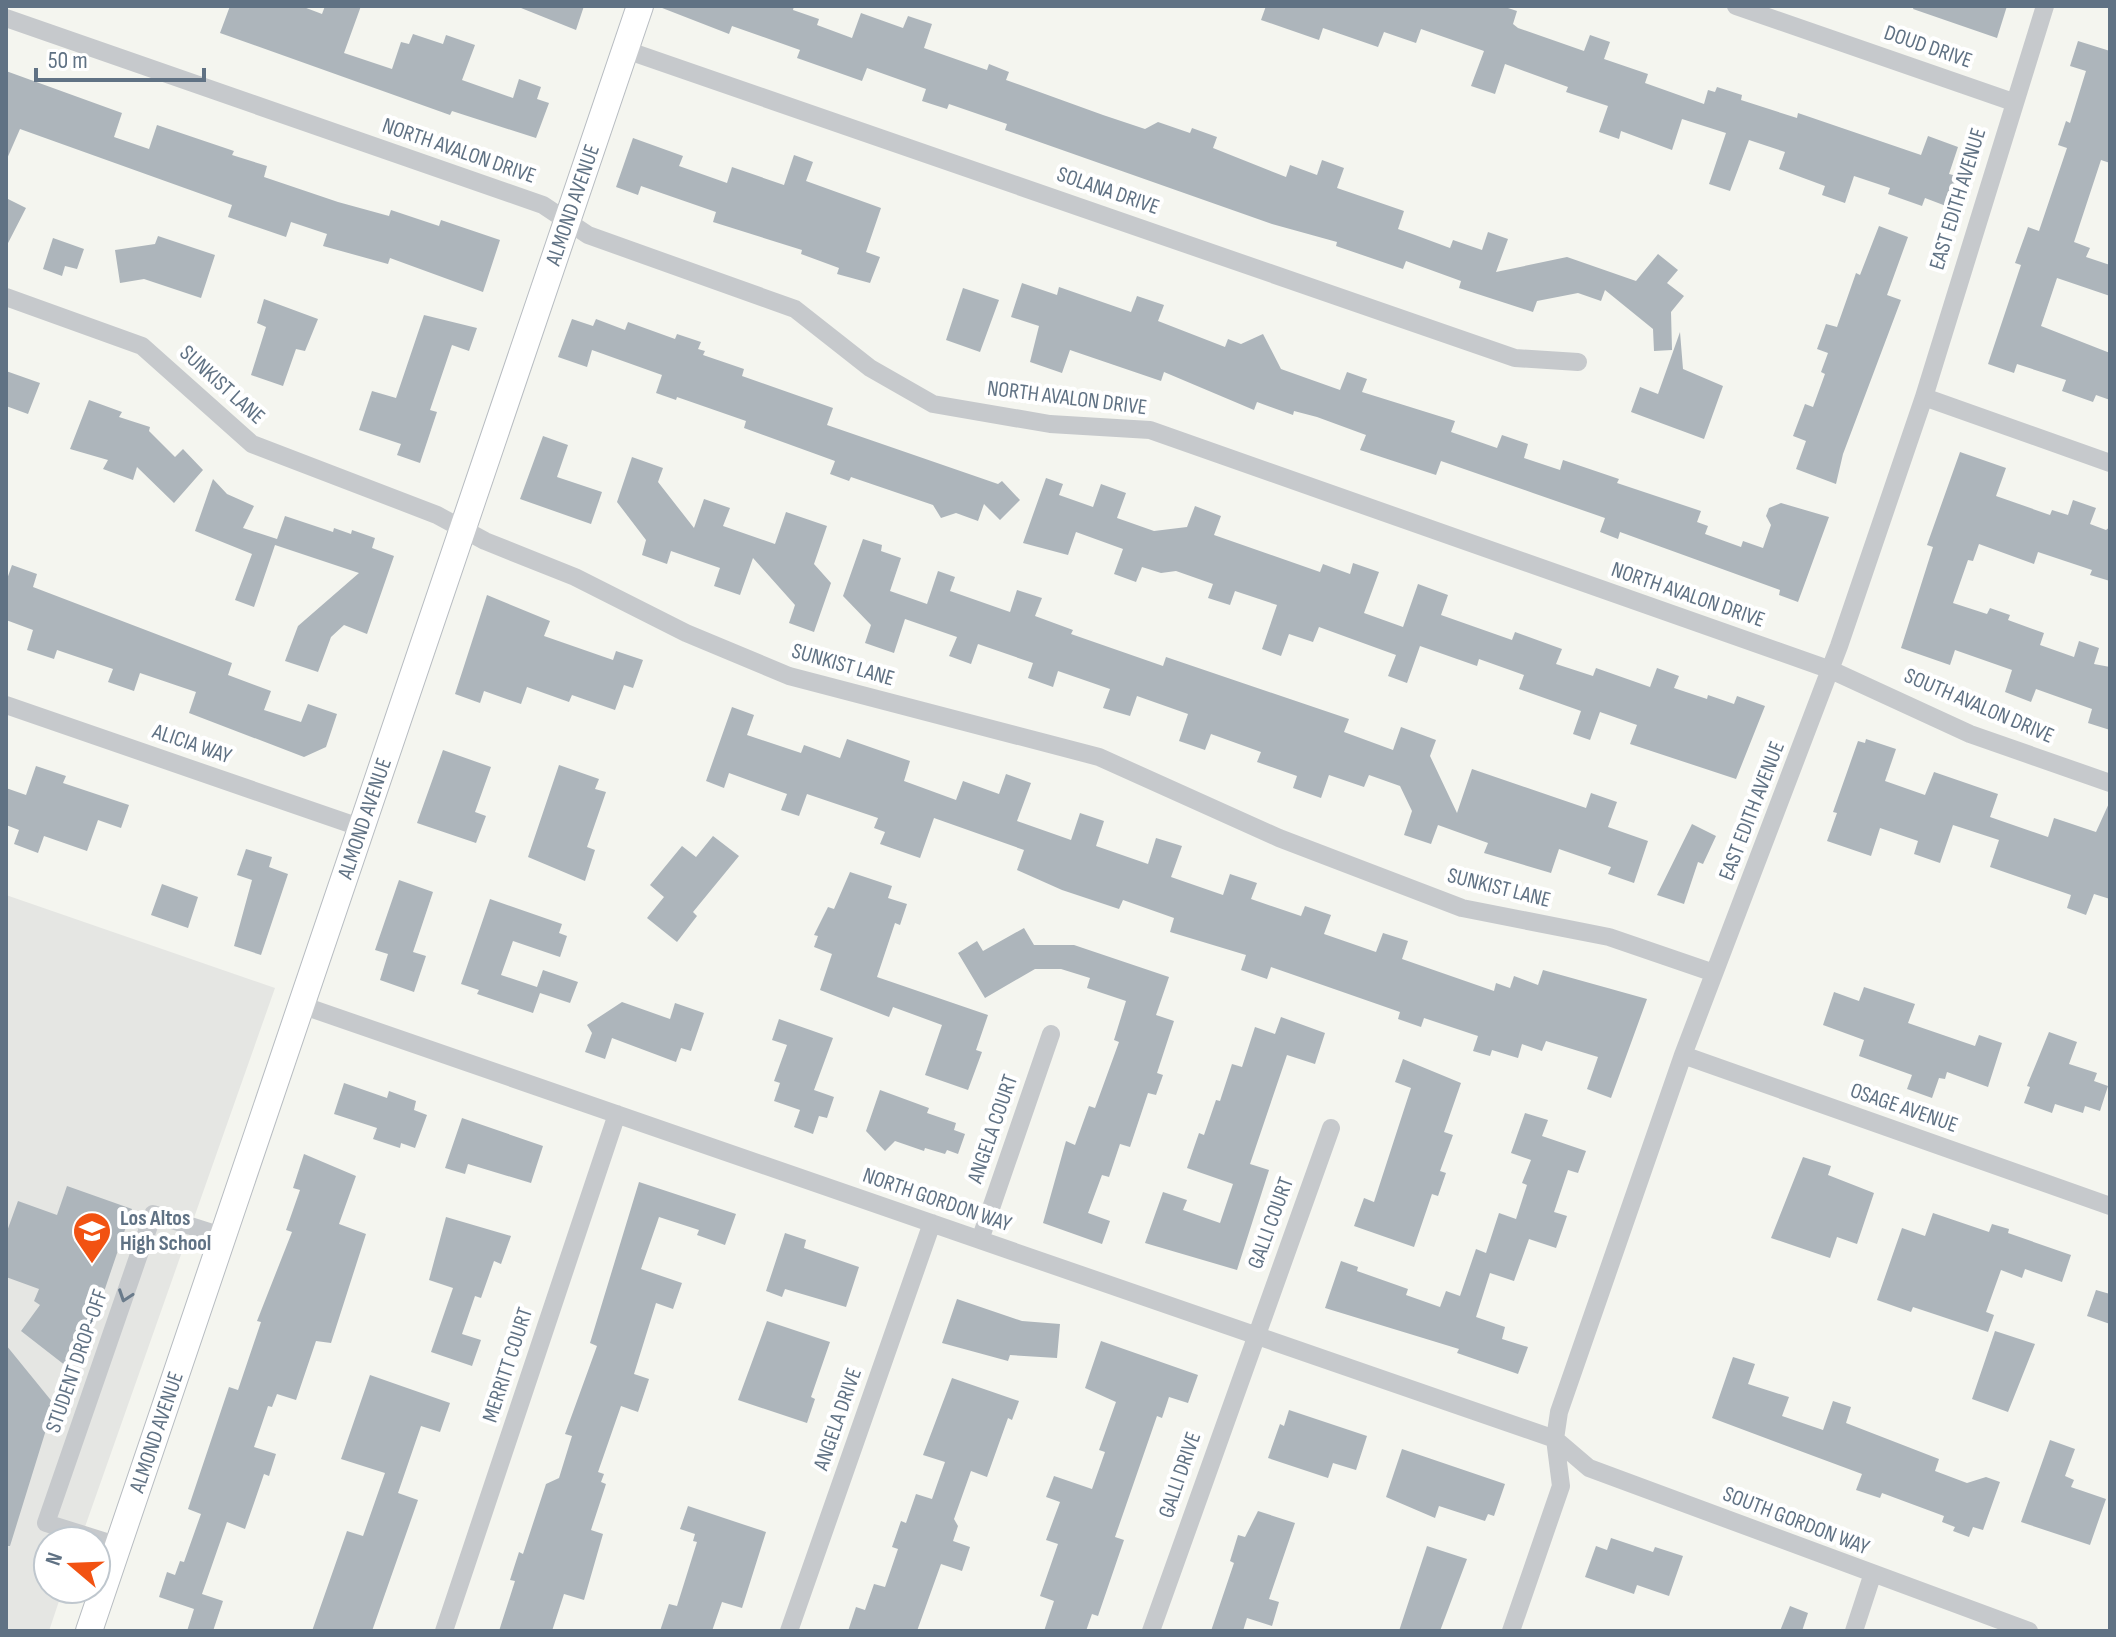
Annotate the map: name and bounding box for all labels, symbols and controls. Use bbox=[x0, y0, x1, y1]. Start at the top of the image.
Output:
street label: DOUD DRIVE bbox=[1880, 19, 1976, 75]
scale bar bbox=[36, 32, 204, 82]
text: 50 m bbox=[48, 46, 88, 75]
street label: NORTH AVALON DRIVE bbox=[379, 112, 539, 190]
street label: EAST EDITH AVENUE bbox=[1924, 125, 1992, 273]
street label: ALMOND AVENUE bbox=[539, 141, 606, 270]
street label: SOLANA DRIVE bbox=[1053, 161, 1163, 221]
street label: SUNKIST LANE bbox=[174, 340, 270, 430]
street label: NORTH AVALON DRIVE bbox=[986, 375, 1148, 421]
street label: NORTH AVALON DRIVE bbox=[1608, 556, 1768, 634]
street label: SUNKIST LANE bbox=[789, 637, 897, 693]
street label: SOUTH AVALON DRIVE bbox=[1900, 662, 2058, 750]
street label: ALICIA WAY bbox=[148, 718, 235, 770]
street label: EAST EDITH AVENUE bbox=[1713, 738, 1791, 884]
street label: ALMOND AVENUE bbox=[331, 754, 398, 883]
street label: SUNKIST LANE bbox=[1445, 862, 1553, 914]
street label: ANGELA COURT bbox=[962, 1071, 1024, 1188]
street label: OSAGE AVENUE bbox=[1847, 1077, 1961, 1139]
street label: NORTH GORDON WAY bbox=[859, 1162, 1015, 1238]
street label: GALLI COURT bbox=[1242, 1173, 1300, 1273]
place label: Los Altos High School bbox=[120, 1205, 211, 1257]
school or university icon: Los Altos High School bbox=[71, 1210, 113, 1265]
street label: STUDENT DROP-OFF bbox=[40, 1286, 114, 1436]
one-way arrow bbox=[118, 1288, 134, 1302]
street label: MERRITT COURT bbox=[477, 1304, 539, 1426]
street label: ANGELA DRIVE bbox=[808, 1364, 868, 1475]
street label: ALMOND AVENUE bbox=[123, 1368, 189, 1497]
street label: GALLI DRIVE bbox=[1153, 1428, 1207, 1522]
street label: SOUTH GORDON WAY bbox=[1719, 1481, 1873, 1561]
north arrow bbox=[32, 1525, 112, 1605]
text: N bbox=[40, 1549, 69, 1569]

